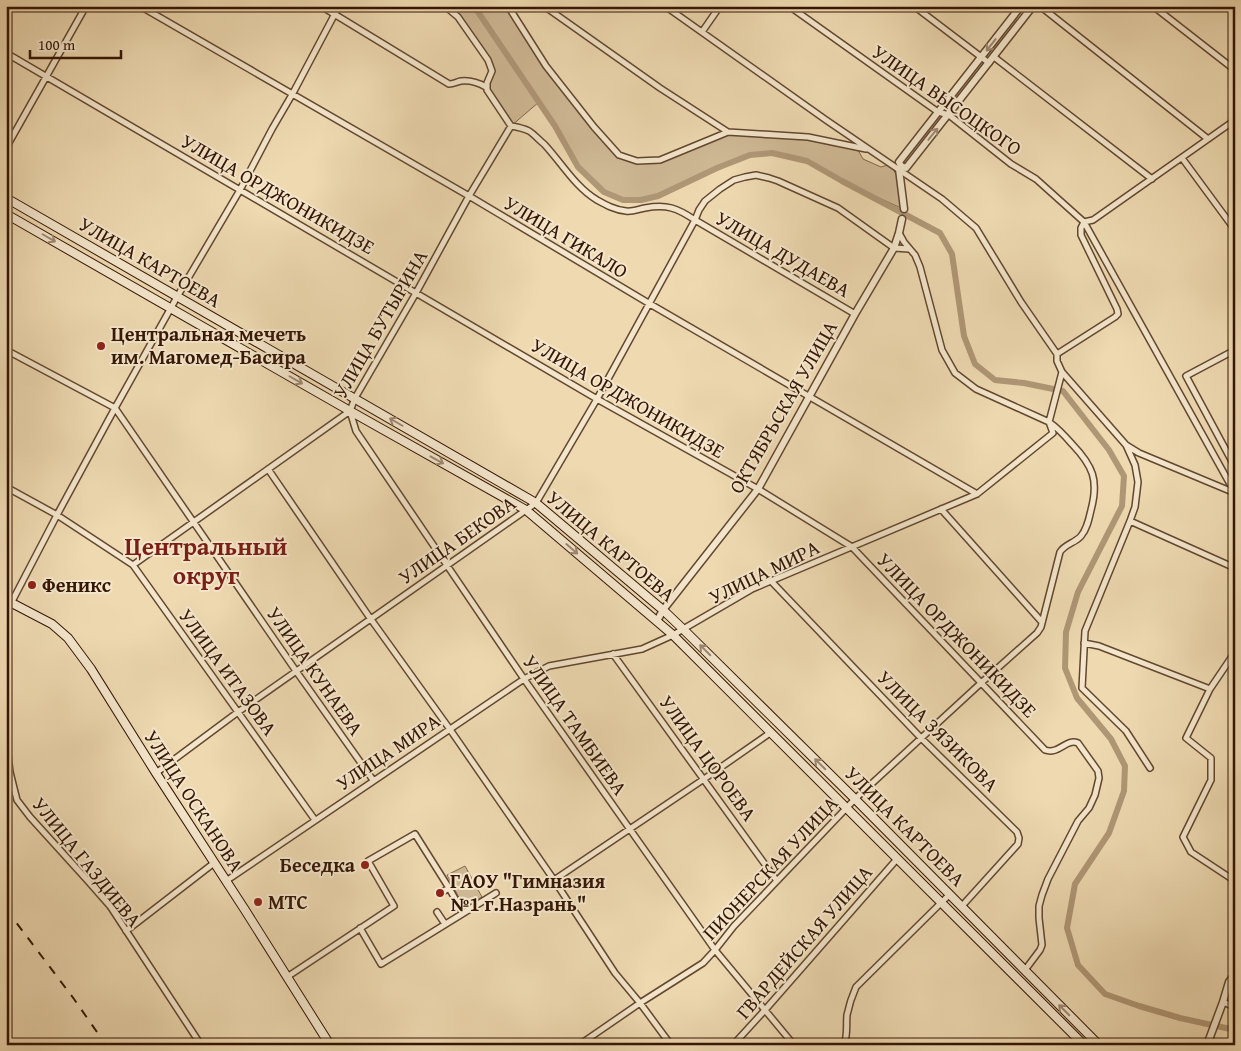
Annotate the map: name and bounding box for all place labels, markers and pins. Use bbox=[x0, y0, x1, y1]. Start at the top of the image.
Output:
place label: Центральная мечеть им. Магомед-Басира bbox=[111, 319, 307, 371]
marker: Центральная мечеть им. Магомед-Басира bbox=[95, 340, 107, 352]
place label: Феникс bbox=[42, 570, 111, 599]
marker: Феникс bbox=[26, 579, 38, 591]
place label: Беседка bbox=[280, 850, 356, 879]
marker: Беседка bbox=[359, 859, 371, 871]
place label: ГАОУ "Гимназия №1 г.Назрань" bbox=[450, 866, 606, 918]
place label: МТС bbox=[268, 887, 308, 916]
marker: ГАОУ "Гимназия №1 г.Назрань" bbox=[434, 887, 446, 899]
marker: МТС bbox=[252, 896, 264, 908]

